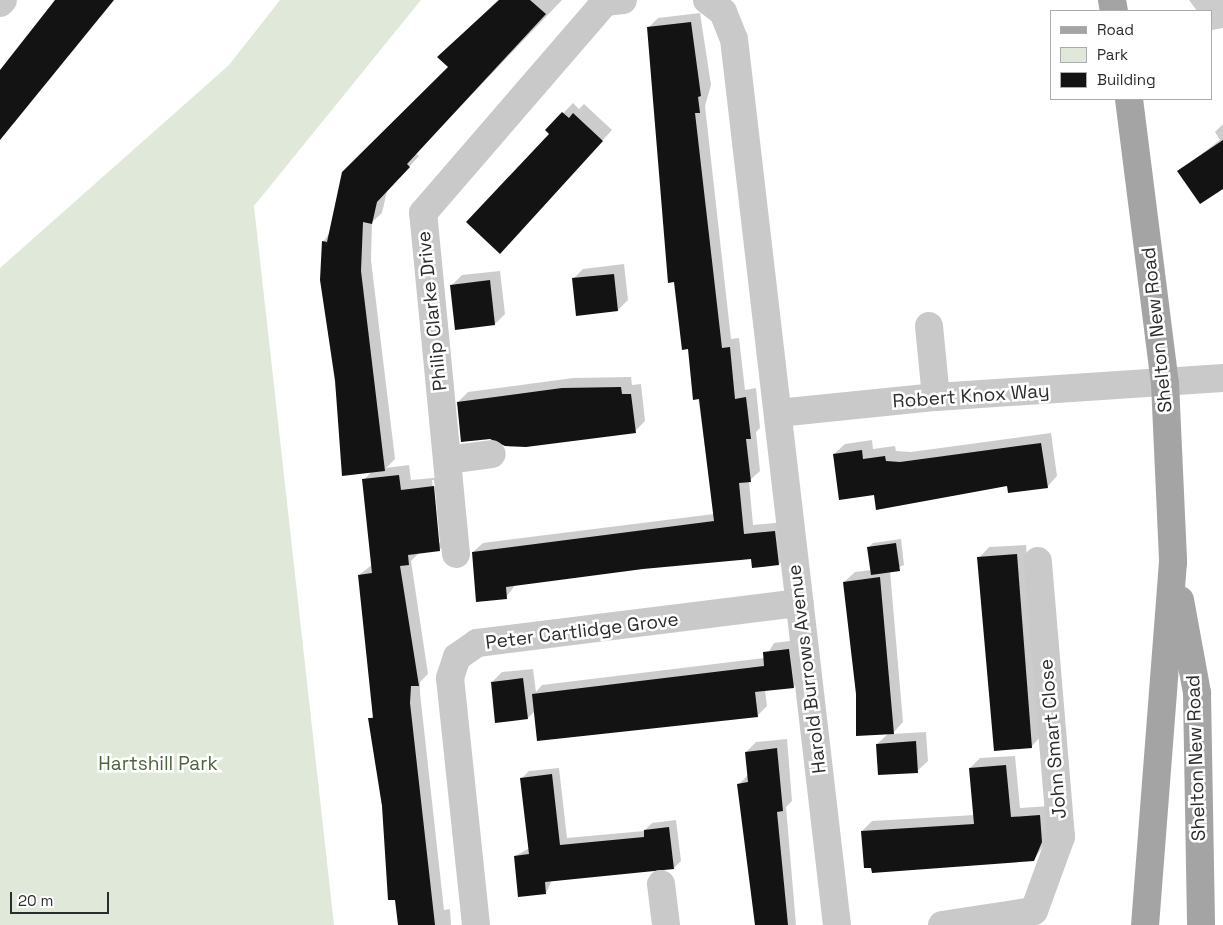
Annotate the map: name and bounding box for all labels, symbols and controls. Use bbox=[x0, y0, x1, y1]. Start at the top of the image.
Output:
legend bbox=[1050, 10, 1213, 100]
text: Road bbox=[1097, 20, 1134, 39]
text: Park bbox=[1097, 45, 1128, 64]
text: Building bbox=[1097, 70, 1156, 89]
street label: Philip Clarke Drive bbox=[412, 230, 452, 392]
street label: Shelton New Road bbox=[1137, 246, 1177, 414]
street label: Robert Knox Way bbox=[892, 379, 1050, 413]
street label: Harold Burrows Avenue bbox=[783, 563, 831, 775]
street label: Peter Cartlidge Grove bbox=[484, 608, 680, 654]
street label: John Smart Close bbox=[1035, 658, 1071, 820]
street label: Shelton New Road bbox=[1182, 675, 1210, 841]
park label: Hartshill Park bbox=[98, 753, 218, 775]
scale bar bbox=[12, 882, 111, 914]
text: 20 m bbox=[18, 891, 53, 910]

